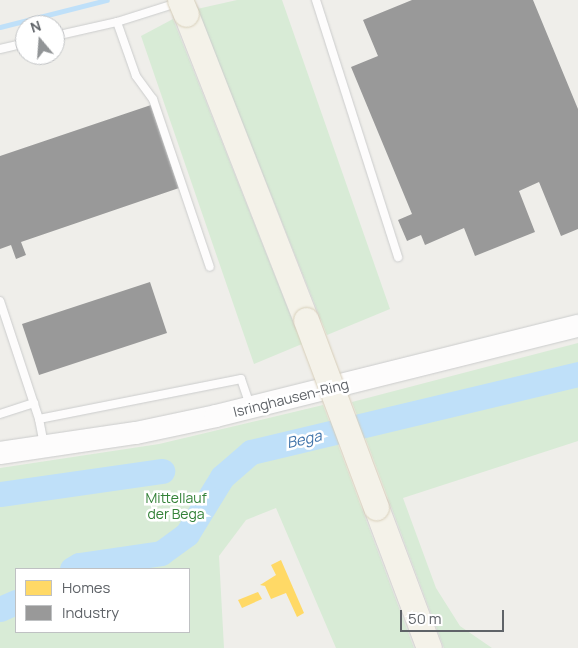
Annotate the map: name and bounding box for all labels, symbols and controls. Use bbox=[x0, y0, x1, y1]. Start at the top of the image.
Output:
north arrow bbox=[15, 15, 65, 65]
text: N bbox=[28, 16, 43, 37]
street label: Isringhausen-Ring bbox=[232, 376, 350, 420]
water label: Bega bbox=[285, 426, 323, 452]
park label: Mittellauf der Bega bbox=[145, 490, 207, 522]
legend bbox=[15, 568, 190, 633]
text: Homes bbox=[62, 577, 110, 598]
scale bar bbox=[403, 600, 507, 632]
text: Industry bbox=[62, 602, 119, 623]
text: 50 m bbox=[408, 608, 442, 629]

